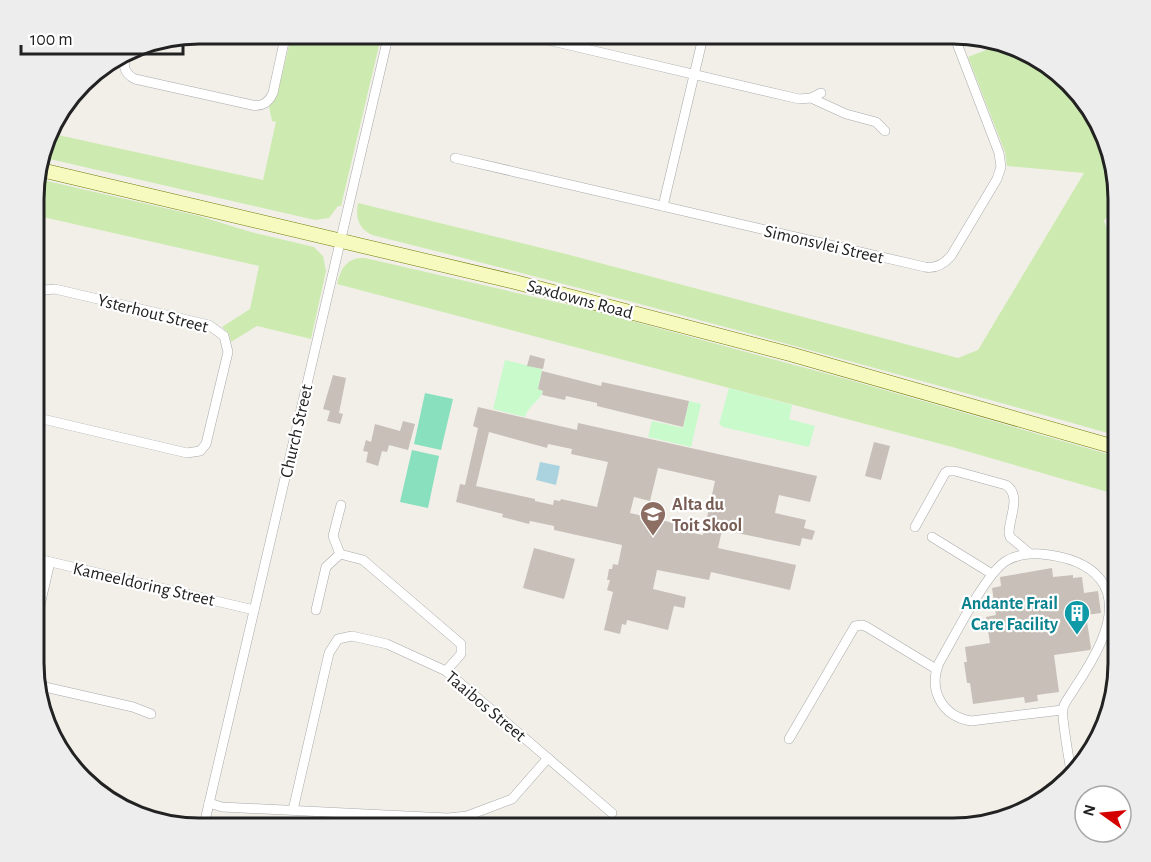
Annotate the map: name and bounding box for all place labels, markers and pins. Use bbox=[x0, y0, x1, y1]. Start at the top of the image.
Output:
place label: Alta du Toit Skool bbox=[672, 496, 742, 535]
school or university icon: Alta du Toit Skool bbox=[638, 499, 668, 537]
place label: Andante Frail Care Facility bbox=[961, 595, 1059, 634]
building icon: Andante Frail Care Facility bbox=[1062, 598, 1092, 636]

